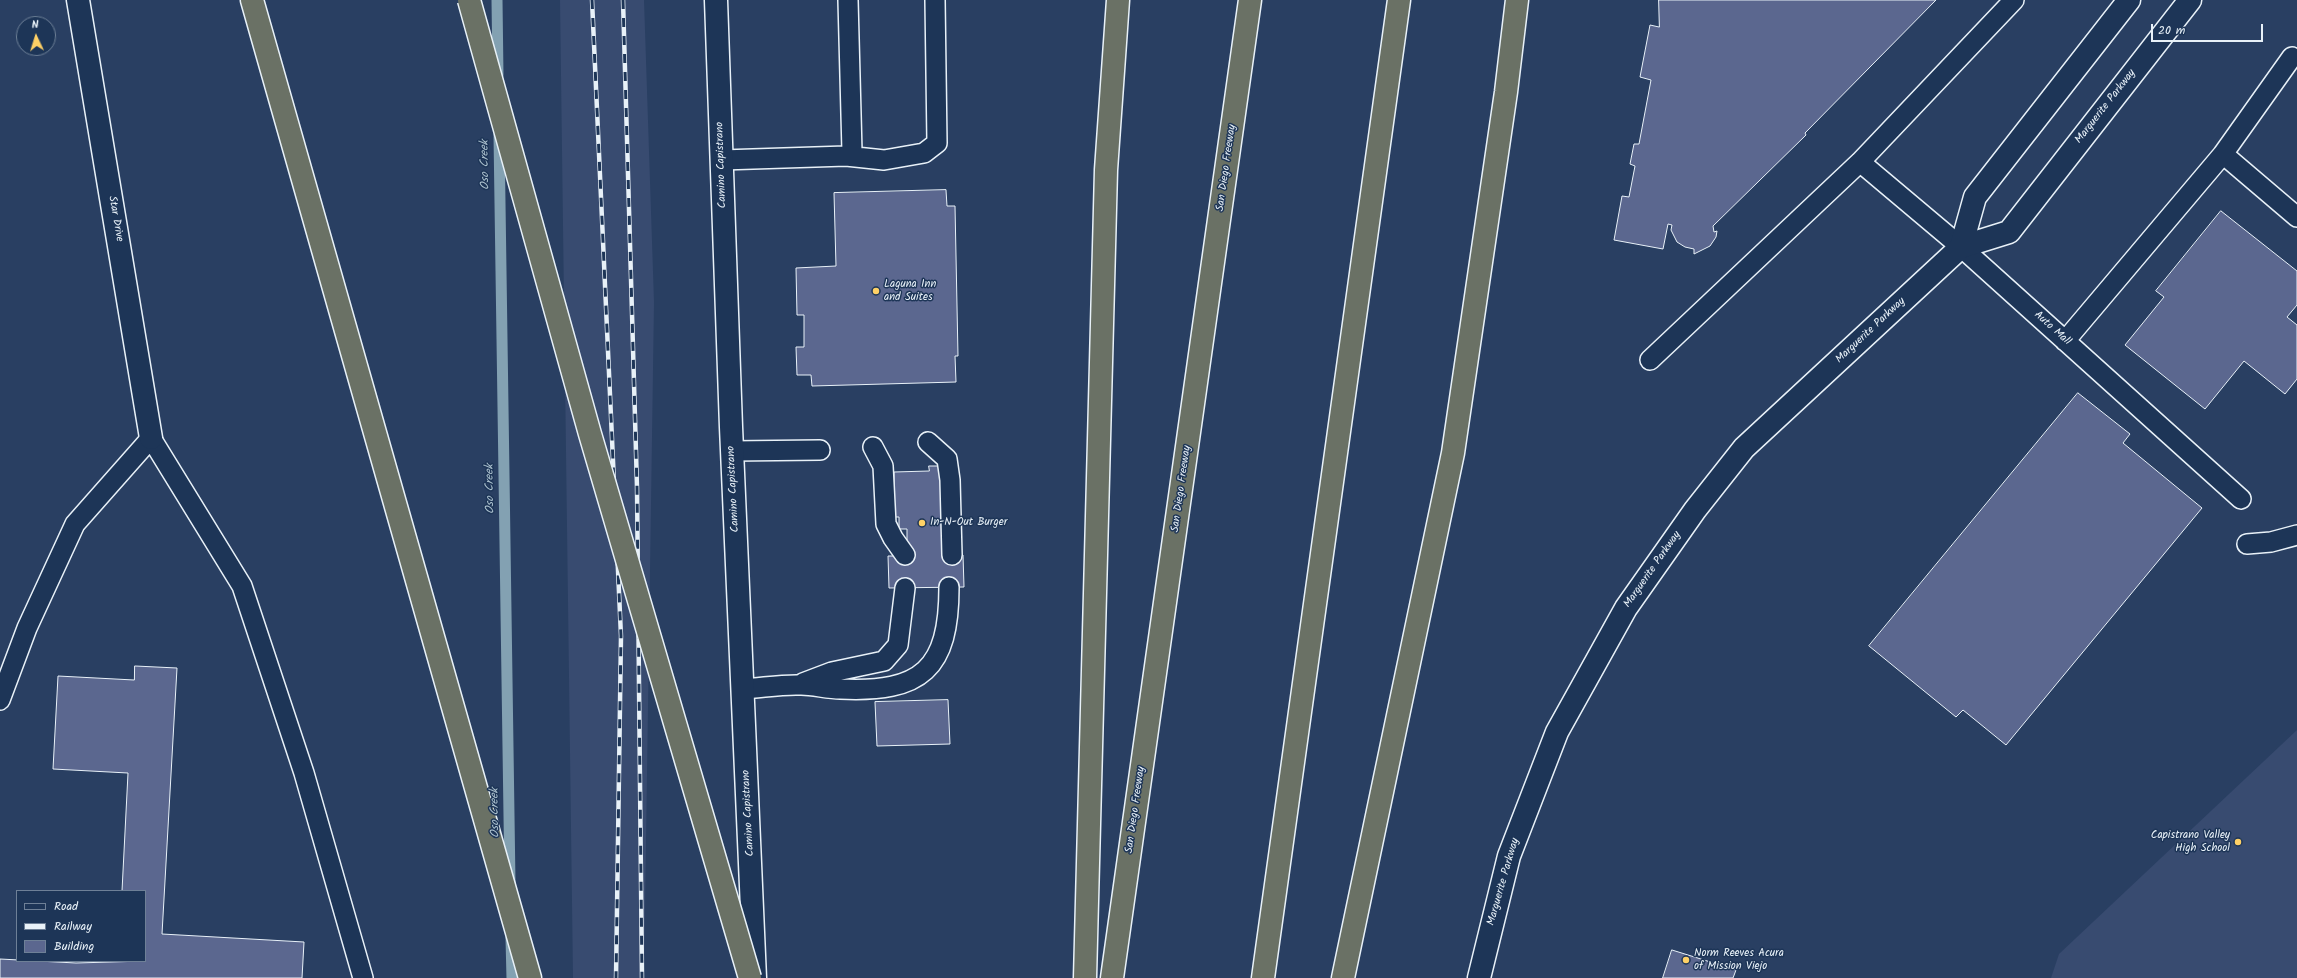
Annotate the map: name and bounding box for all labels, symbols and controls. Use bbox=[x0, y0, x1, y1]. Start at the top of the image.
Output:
north arrow bbox=[16, 16, 56, 56]
text: N bbox=[31, 16, 39, 34]
scale bar bbox=[2153, 16, 2265, 42]
text: 20 m bbox=[2158, 21, 2185, 40]
street label: Marguerite Parkway bbox=[2073, 67, 2139, 147]
street label: Camino Capistrano bbox=[714, 122, 730, 208]
street label: San Diego Freeway bbox=[1214, 124, 1240, 212]
water label: Oso Creek bbox=[478, 140, 494, 190]
street label: Star Drive bbox=[104, 195, 126, 243]
place label: Laguna Inn and Suites bbox=[884, 278, 936, 304]
marker: Laguna Inn and Suites bbox=[871, 286, 881, 296]
street label: Marguerite Parkway bbox=[1833, 295, 1909, 367]
street label: Auto Mall bbox=[2031, 309, 2073, 349]
street label: Camino Capistrano bbox=[725, 445, 743, 533]
street label: San Diego Freeway bbox=[1169, 445, 1195, 533]
water label: Oso Creek bbox=[483, 464, 499, 514]
place label: In-N-Out Burger bbox=[930, 516, 1007, 530]
marker: In-N-Out Burger bbox=[917, 518, 927, 528]
street label: Marguerite Parkway bbox=[1622, 529, 1684, 611]
street label: San Diego Freeway bbox=[1123, 766, 1149, 854]
street label: Camino Capistrano bbox=[740, 769, 758, 857]
water label: Oso Creek bbox=[488, 788, 504, 838]
place label: Capistrano Valley High School bbox=[2151, 829, 2230, 855]
street label: Marguerite Parkway bbox=[1485, 837, 1523, 927]
marker: Capistrano Valley High School bbox=[2233, 837, 2243, 847]
legend bbox=[16, 890, 146, 962]
text: Road bbox=[54, 897, 78, 916]
text: Railway bbox=[54, 917, 92, 936]
text: Building bbox=[54, 937, 94, 956]
place label: Norm Reeves Acura of Mission Viejo bbox=[1694, 947, 1784, 973]
marker: Norm Reeves Acura of Mission Viejo bbox=[1681, 955, 1691, 965]

